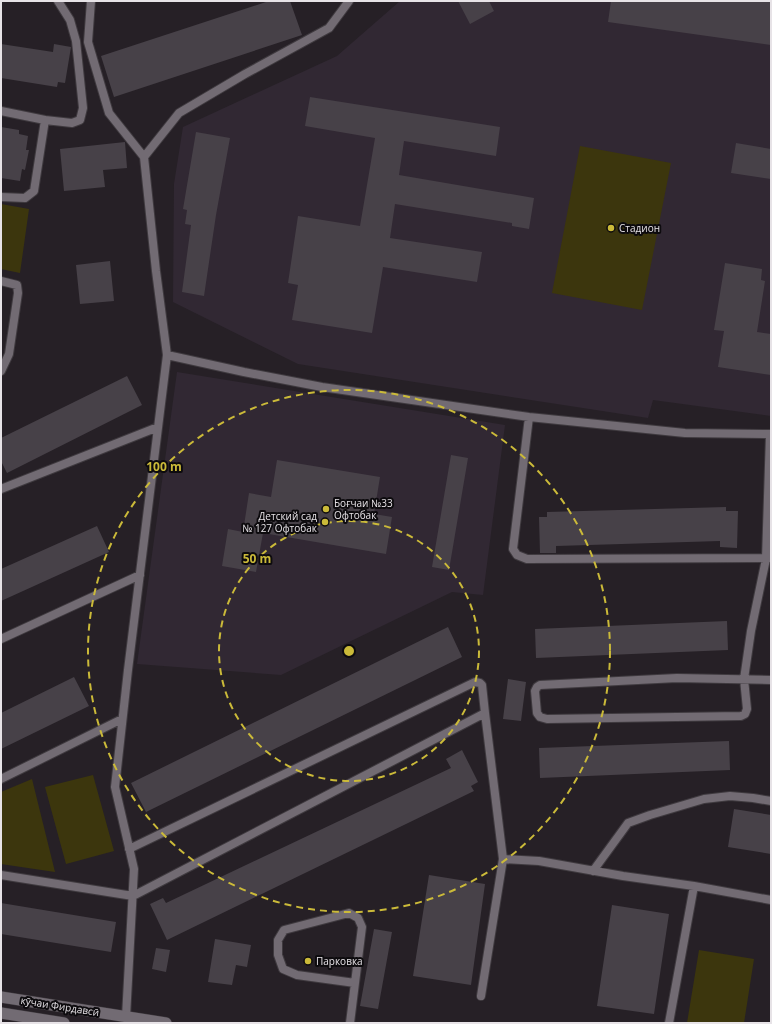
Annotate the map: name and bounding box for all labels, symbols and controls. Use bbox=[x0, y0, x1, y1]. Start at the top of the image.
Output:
place label: Стадион bbox=[619, 221, 660, 235]
marker: Стадион bbox=[606, 223, 616, 233]
text: 100 m bbox=[146, 458, 182, 475]
place label: Боғчаи №33 Офтобак bbox=[334, 496, 393, 522]
marker: Боғчаи №33 Офтобак bbox=[321, 504, 331, 514]
place label: Детский сад № 127 Офтобак bbox=[242, 509, 318, 535]
marker: Детский сад № 127 Офтобак bbox=[320, 517, 330, 527]
text: 50 m bbox=[243, 550, 271, 567]
centre of rings bbox=[342, 644, 356, 658]
place label: Парковка bbox=[316, 954, 363, 968]
marker: Парковка bbox=[303, 956, 313, 966]
street label: кӯчаи Фирдавсӣ bbox=[20, 993, 100, 1019]

